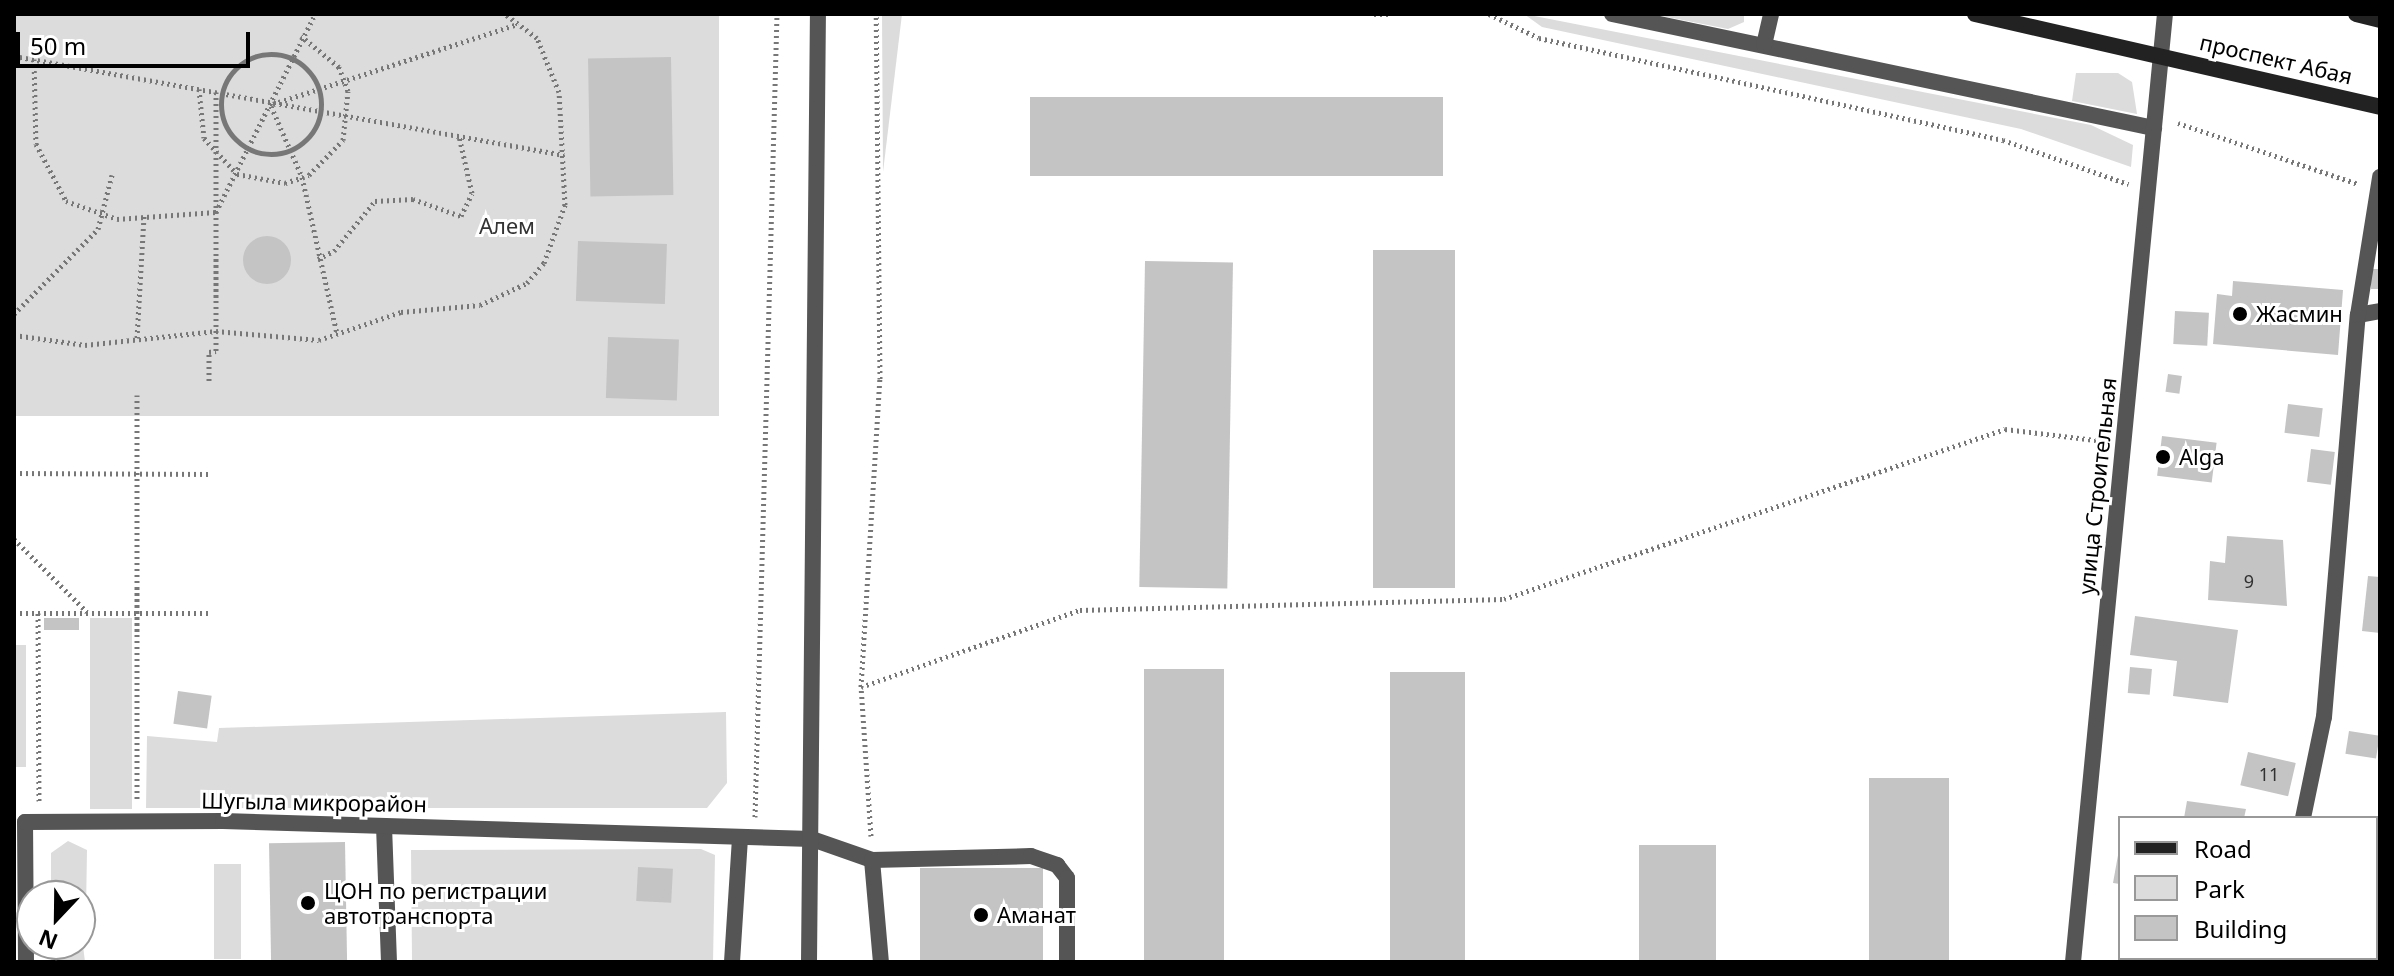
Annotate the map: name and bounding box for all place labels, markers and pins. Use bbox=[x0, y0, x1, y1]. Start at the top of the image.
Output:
place label: Жасмин bbox=[2256, 301, 2343, 327]
marker: Жасмин bbox=[2231, 305, 2249, 323]
place label: Alga bbox=[2179, 444, 2225, 470]
marker: Alga bbox=[2154, 448, 2172, 466]
place label: ЦОН по регистрации автотранспорта bbox=[324, 877, 547, 928]
marker: ЦОН по регистрации автотранспорта bbox=[299, 894, 317, 912]
place label: Аманат bbox=[997, 902, 1076, 928]
marker: Аманат bbox=[972, 906, 990, 924]

